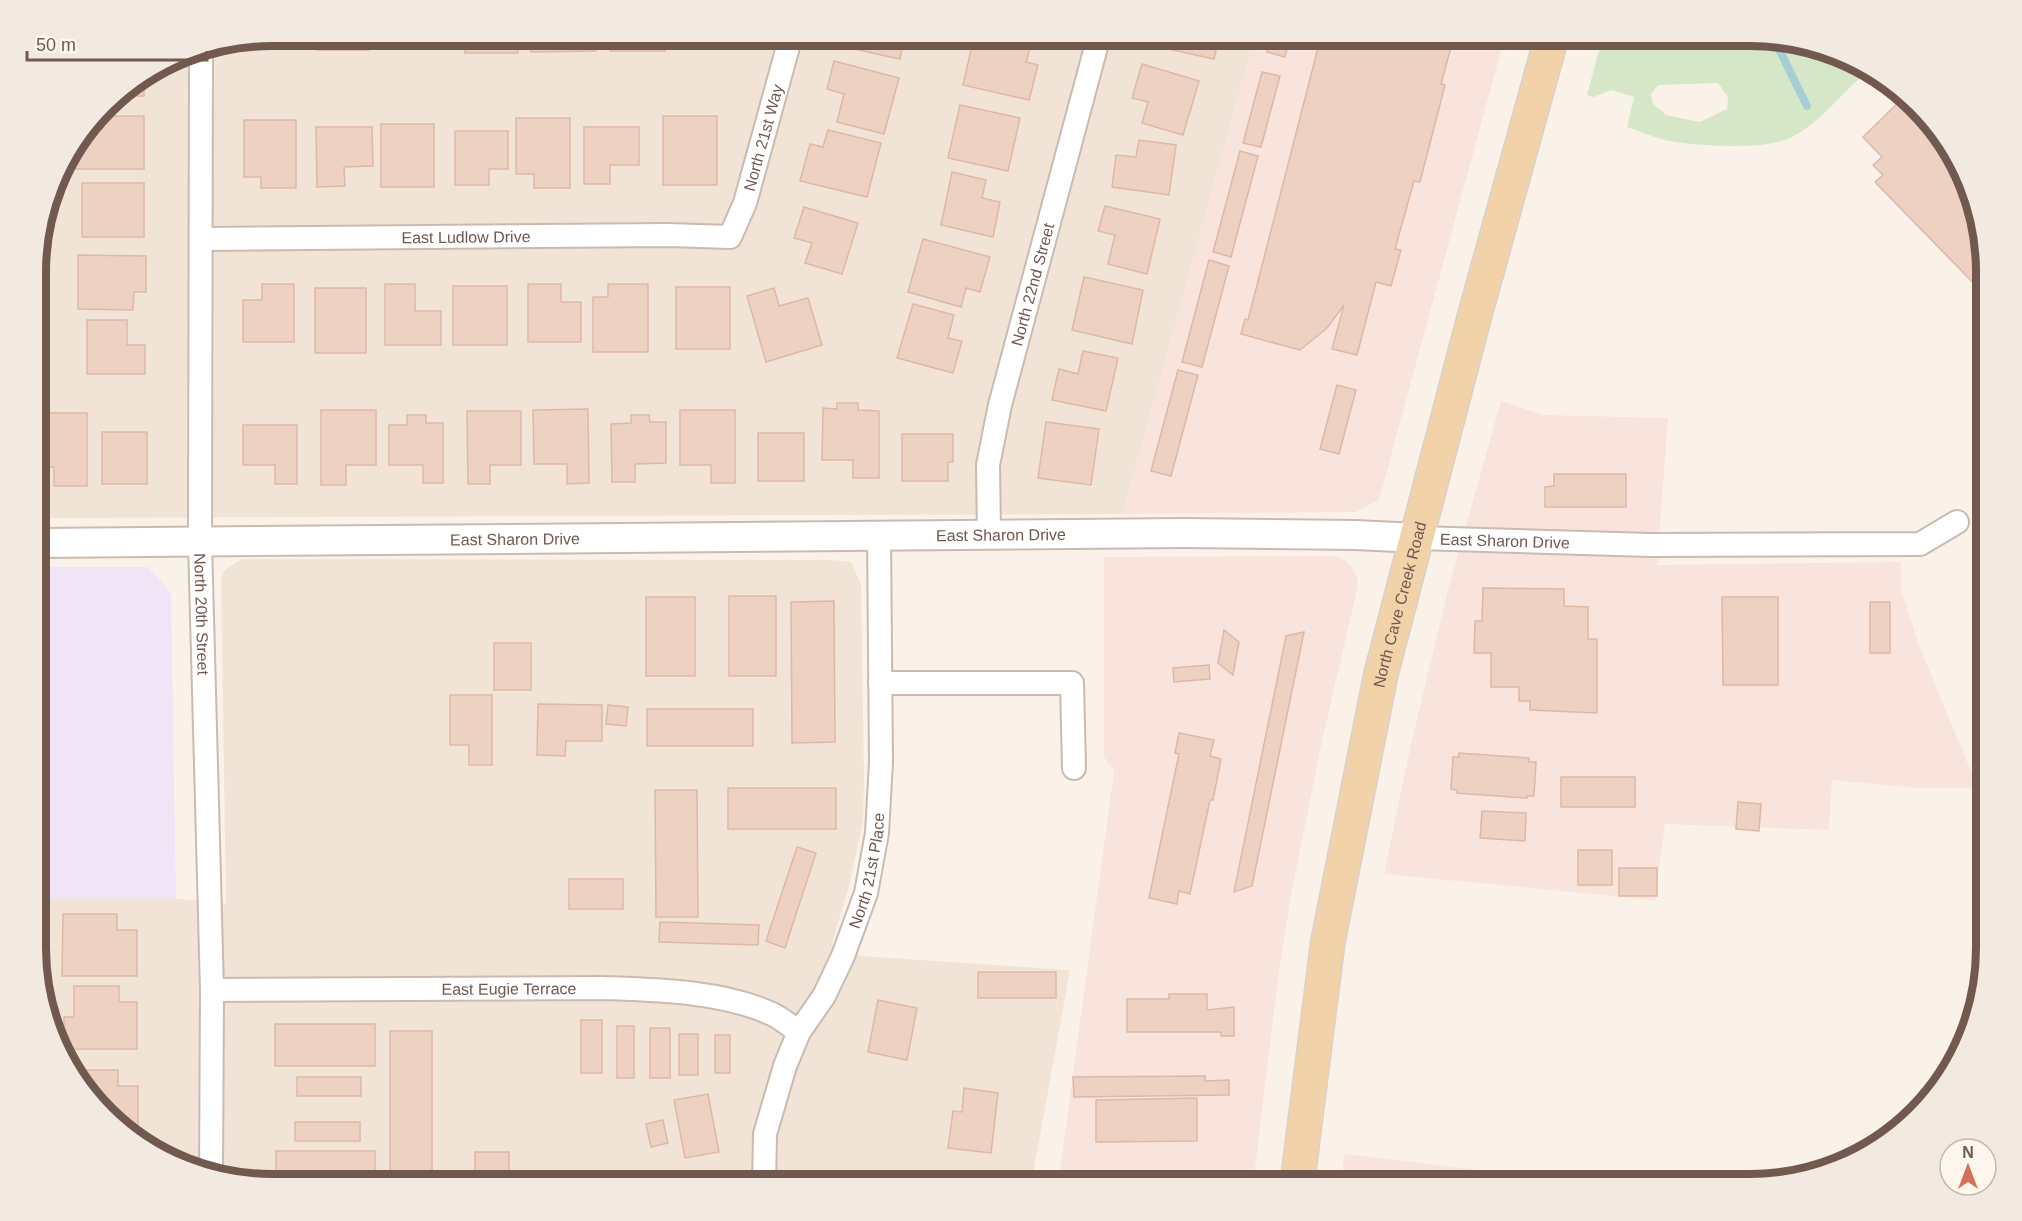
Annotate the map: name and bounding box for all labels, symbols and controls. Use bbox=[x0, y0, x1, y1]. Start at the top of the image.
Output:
scale bar bbox=[27, 24, 207, 62]
text: 50 m bbox=[36, 35, 76, 55]
street label: North 21st Way bbox=[741, 83, 786, 193]
street label: North 22nd Street bbox=[1008, 221, 1058, 348]
street label: East Ludlow Drive bbox=[401, 228, 531, 246]
street label: North Cave Creek Road bbox=[1371, 520, 1429, 689]
street label: East Sharon Drive bbox=[936, 526, 1066, 544]
street label: East Sharon Drive bbox=[450, 530, 580, 548]
street label: East Sharon Drive bbox=[1440, 531, 1570, 552]
street label: North 20th Street bbox=[191, 553, 212, 676]
street label: North 21st Place bbox=[846, 812, 887, 931]
street label: East Eugie Terrace bbox=[441, 980, 577, 998]
north arrow bbox=[1938, 1137, 1998, 1197]
text: N bbox=[1962, 1144, 1974, 1161]

